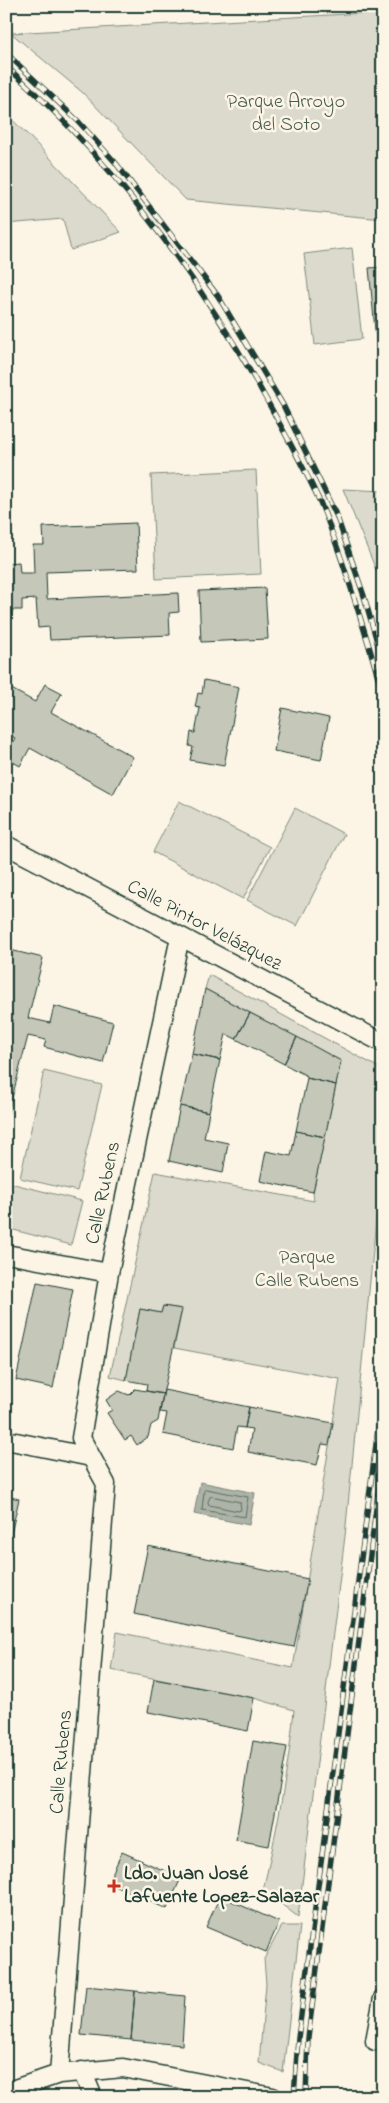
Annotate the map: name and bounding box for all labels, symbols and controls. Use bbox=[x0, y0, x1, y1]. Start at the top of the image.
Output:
park label: Parque Arroyo del Soto bbox=[227, 88, 345, 140]
street label: Calle Pintor Velázquez bbox=[121, 873, 287, 979]
street label: Calle Rubens bbox=[79, 1139, 129, 1247]
park label: Parque Calle Rubens bbox=[255, 1244, 359, 1296]
street label: Calle Rubens bbox=[43, 1709, 81, 1815]
place label: Ldo. Juan José Lafuente Lopez-Salazar bbox=[124, 1860, 320, 1912]
marker: Ldo. Juan José Lafuente Lopez-Salazar bbox=[108, 1880, 120, 1892]

